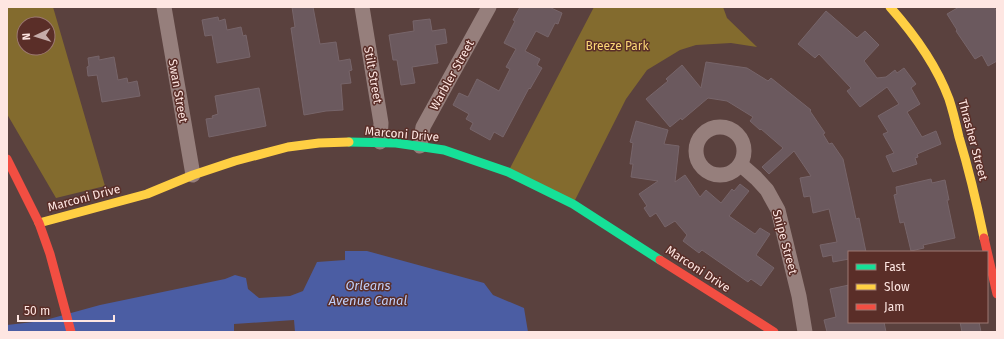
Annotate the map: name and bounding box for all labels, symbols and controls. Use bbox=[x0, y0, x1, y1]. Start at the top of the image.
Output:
north arrow bbox=[16, 16, 56, 56]
text: N bbox=[20, 33, 33, 41]
street label: Warbler Street bbox=[427, 37, 477, 113]
park label: Breeze Park bbox=[585, 39, 649, 53]
street label: Stilt Street bbox=[361, 45, 385, 105]
street label: Swan Street bbox=[166, 58, 191, 125]
street label: Thrasher Street bbox=[955, 98, 991, 183]
street label: Marconi Drive bbox=[364, 124, 440, 144]
street label: Marconi Drive bbox=[46, 182, 122, 214]
street label: Snipe Street bbox=[770, 208, 801, 276]
street label: Marconi Drive bbox=[663, 243, 733, 295]
legend bbox=[848, 251, 988, 323]
text: Fast bbox=[884, 260, 906, 274]
water label: Orleans Avenue Canal bbox=[328, 278, 408, 308]
text: Slow bbox=[884, 280, 910, 294]
scale bar bbox=[18, 297, 114, 323]
text: Jam bbox=[884, 300, 904, 314]
text: 50 m bbox=[24, 304, 50, 318]

